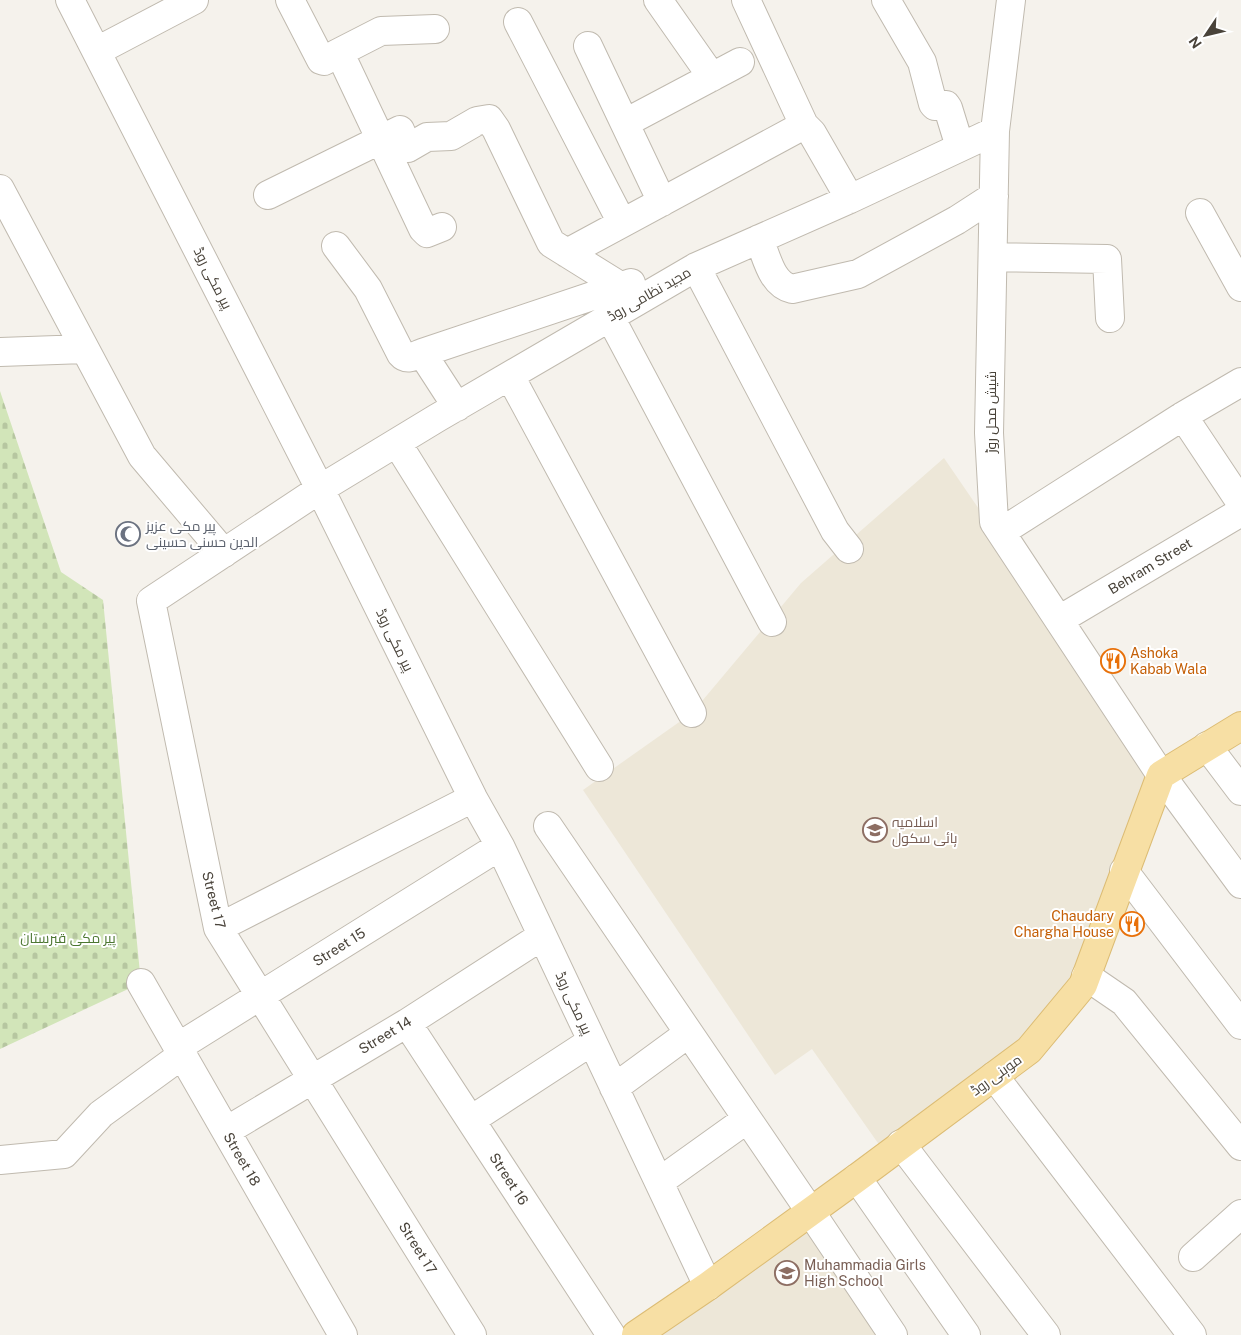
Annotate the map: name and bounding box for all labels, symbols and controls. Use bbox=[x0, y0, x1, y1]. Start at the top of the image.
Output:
north arrow bbox=[1181, 10, 1231, 60]
text: N bbox=[1186, 33, 1205, 52]
street label: پیر مکی روڈ bbox=[189, 244, 236, 313]
street label: مجید نظامی روڈ bbox=[604, 264, 694, 324]
street label: شیش محل روڑ bbox=[983, 371, 999, 454]
place label: پیر مکی عزیز الدین حسنی حسینی bbox=[145, 518, 258, 550]
mosque icon: پیر مکی عزیز الدین حسنی حسینی bbox=[115, 521, 141, 547]
street label: Behram Street bbox=[1105, 535, 1195, 597]
street label: پیر مکی روڈ bbox=[371, 606, 417, 675]
place label: Ashoka Kabab Wala bbox=[1130, 645, 1207, 677]
restaurant icon: Ashoka Kabab Wala bbox=[1100, 648, 1126, 674]
place label: اسلامیہ ہائی سکول bbox=[892, 814, 958, 847]
school or university icon: اسلامیہ ہائی سکول bbox=[862, 817, 888, 843]
street label: Street 17 bbox=[199, 870, 229, 930]
place label: Chaudary Chargha House bbox=[1014, 908, 1114, 940]
restaurant icon: Chaudary Chargha House bbox=[1119, 911, 1145, 937]
street label: Street 15 bbox=[310, 925, 368, 969]
park label: پیر مکی قبرستان bbox=[20, 930, 116, 948]
street label: پیر مکی روڈ bbox=[551, 969, 596, 1038]
street label: Street 14 bbox=[356, 1013, 414, 1057]
street label: موہنی روڈ bbox=[968, 1051, 1025, 1100]
street label: Street 18 bbox=[220, 1129, 264, 1189]
street label: Street 16 bbox=[486, 1150, 532, 1208]
street label: Street 17 bbox=[396, 1219, 440, 1277]
place label: Muhammadia Girls High School bbox=[804, 1257, 926, 1289]
school or university icon: Muhammadia Girls High School bbox=[774, 1260, 800, 1286]

